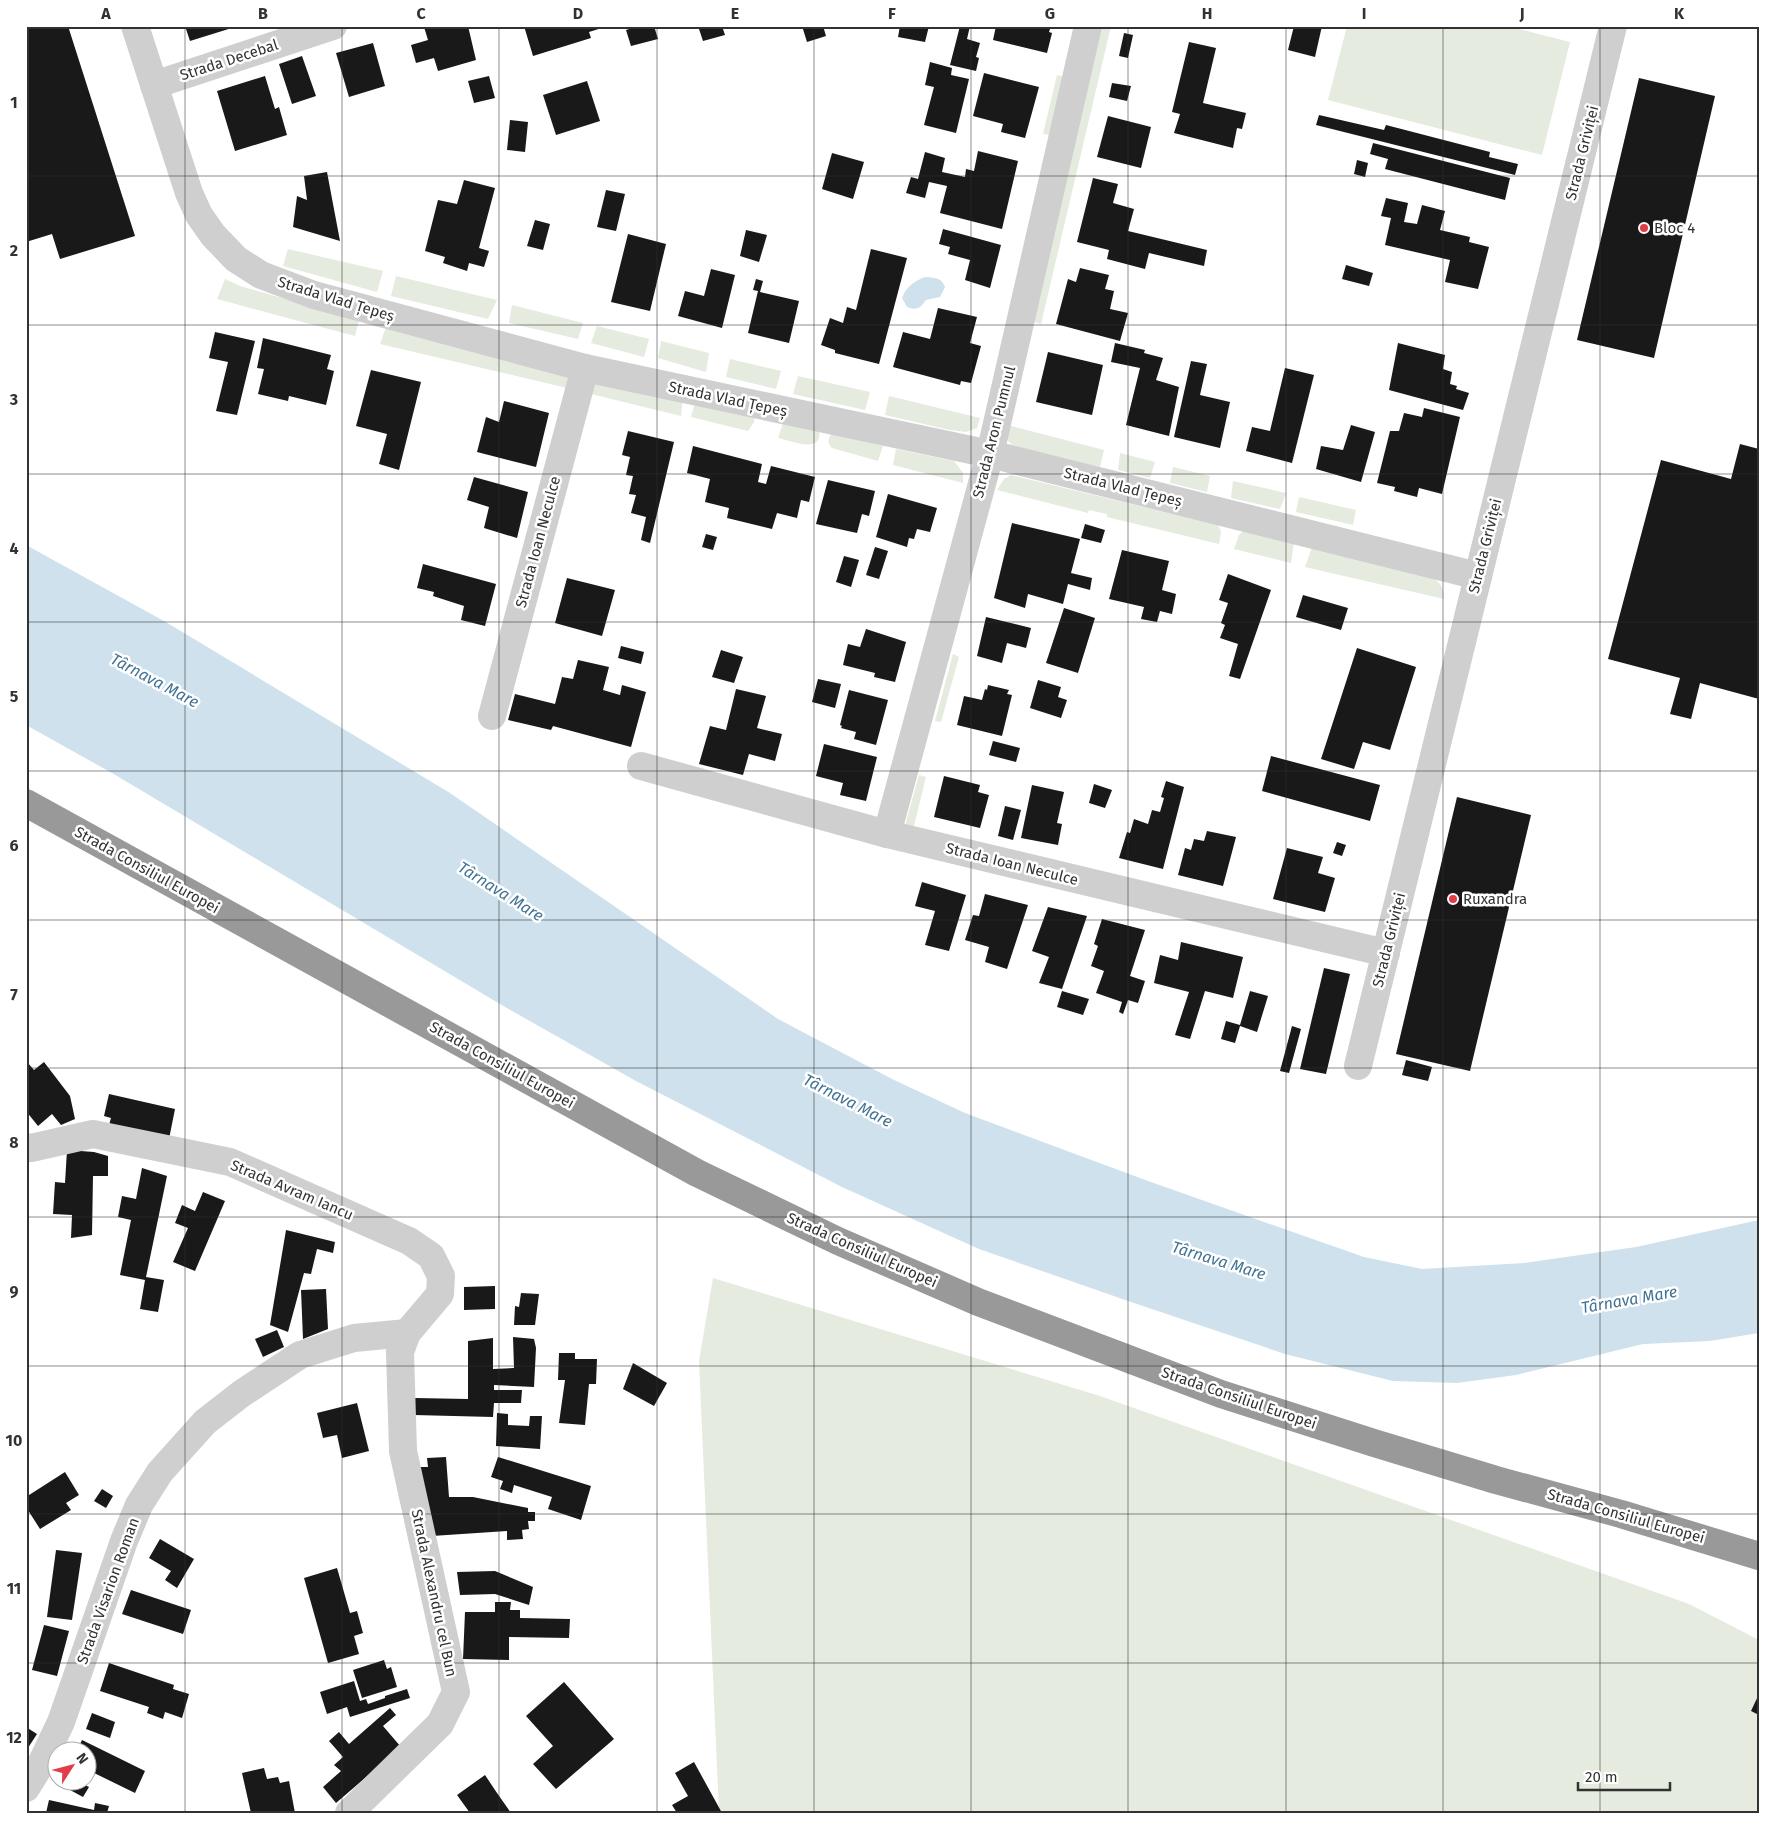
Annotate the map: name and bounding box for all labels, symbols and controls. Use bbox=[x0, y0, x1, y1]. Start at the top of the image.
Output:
text: A bbox=[100, 4, 111, 23]
text: B bbox=[258, 4, 268, 23]
text: C bbox=[416, 4, 426, 23]
text: D bbox=[573, 4, 583, 23]
text: E bbox=[731, 4, 739, 23]
text: F bbox=[888, 4, 896, 23]
text: G bbox=[1045, 4, 1055, 23]
text: H bbox=[1202, 4, 1212, 23]
text: I bbox=[1362, 4, 1366, 23]
text: J bbox=[1518, 4, 1525, 23]
text: K bbox=[1674, 4, 1685, 23]
street label: Strada Decebal bbox=[178, 35, 281, 84]
text: 1 bbox=[10, 93, 18, 112]
street label: Strada Griviței bbox=[1562, 104, 1603, 202]
place label: Bloc 4 bbox=[1654, 219, 1695, 237]
marker: Bloc 4 bbox=[1638, 222, 1650, 234]
text: 2 bbox=[10, 241, 18, 260]
street label: Strada Vlad Țepeș bbox=[275, 273, 397, 326]
street label: Strada Aron Pumnul bbox=[969, 364, 1019, 500]
street label: Strada Vlad Țepeș bbox=[667, 378, 789, 421]
text: 3 bbox=[9, 390, 18, 409]
street label: Strada Vlad Țepeș bbox=[1062, 464, 1184, 511]
street label: Strada Ioan Neculce bbox=[512, 474, 564, 610]
street label: Strada Griviței bbox=[1465, 497, 1506, 595]
text: 4 bbox=[9, 539, 19, 558]
water label: Târnava Mare bbox=[107, 649, 202, 712]
text: 5 bbox=[10, 687, 19, 706]
street label: Strada Consiliul Europei bbox=[71, 823, 223, 917]
text: 6 bbox=[9, 836, 19, 855]
street label: Strada Ioan Neculce bbox=[944, 839, 1080, 889]
water label: Târnava Mare bbox=[455, 858, 547, 925]
place label: Ruxandra bbox=[1463, 890, 1527, 908]
street label: Strada Griviței bbox=[1369, 891, 1410, 989]
marker: Ruxandra bbox=[1447, 893, 1459, 905]
text: 7 bbox=[10, 985, 18, 1004]
street label: Strada Consiliul Europei bbox=[426, 1018, 578, 1112]
water label: Târnava Mare bbox=[800, 1070, 895, 1131]
text: 8 bbox=[9, 1133, 19, 1152]
street label: Strada Avram Iancu bbox=[228, 1156, 356, 1224]
street label: Strada Consiliul Europei bbox=[784, 1209, 940, 1291]
water label: Târnava Mare bbox=[1170, 1237, 1268, 1284]
text: 9 bbox=[10, 1282, 19, 1301]
water label: Târnava Mare bbox=[1580, 1282, 1679, 1317]
street label: Strada Consiliul Europei bbox=[1159, 1363, 1319, 1433]
text: 10 bbox=[6, 1431, 22, 1450]
street label: Strada Consiliul Europei bbox=[1545, 1485, 1707, 1547]
street label: Strada Alexandru cel Bun bbox=[407, 1508, 461, 1678]
street label: Strada Visarion Roman bbox=[73, 1515, 143, 1667]
text: 11 bbox=[7, 1579, 21, 1598]
text: 12 bbox=[6, 1728, 22, 1747]
north arrow bbox=[48, 1742, 98, 1792]
text: N bbox=[73, 1750, 92, 1767]
scale bar bbox=[1578, 1759, 1670, 1791]
text: 20 m bbox=[1585, 1768, 1618, 1786]

